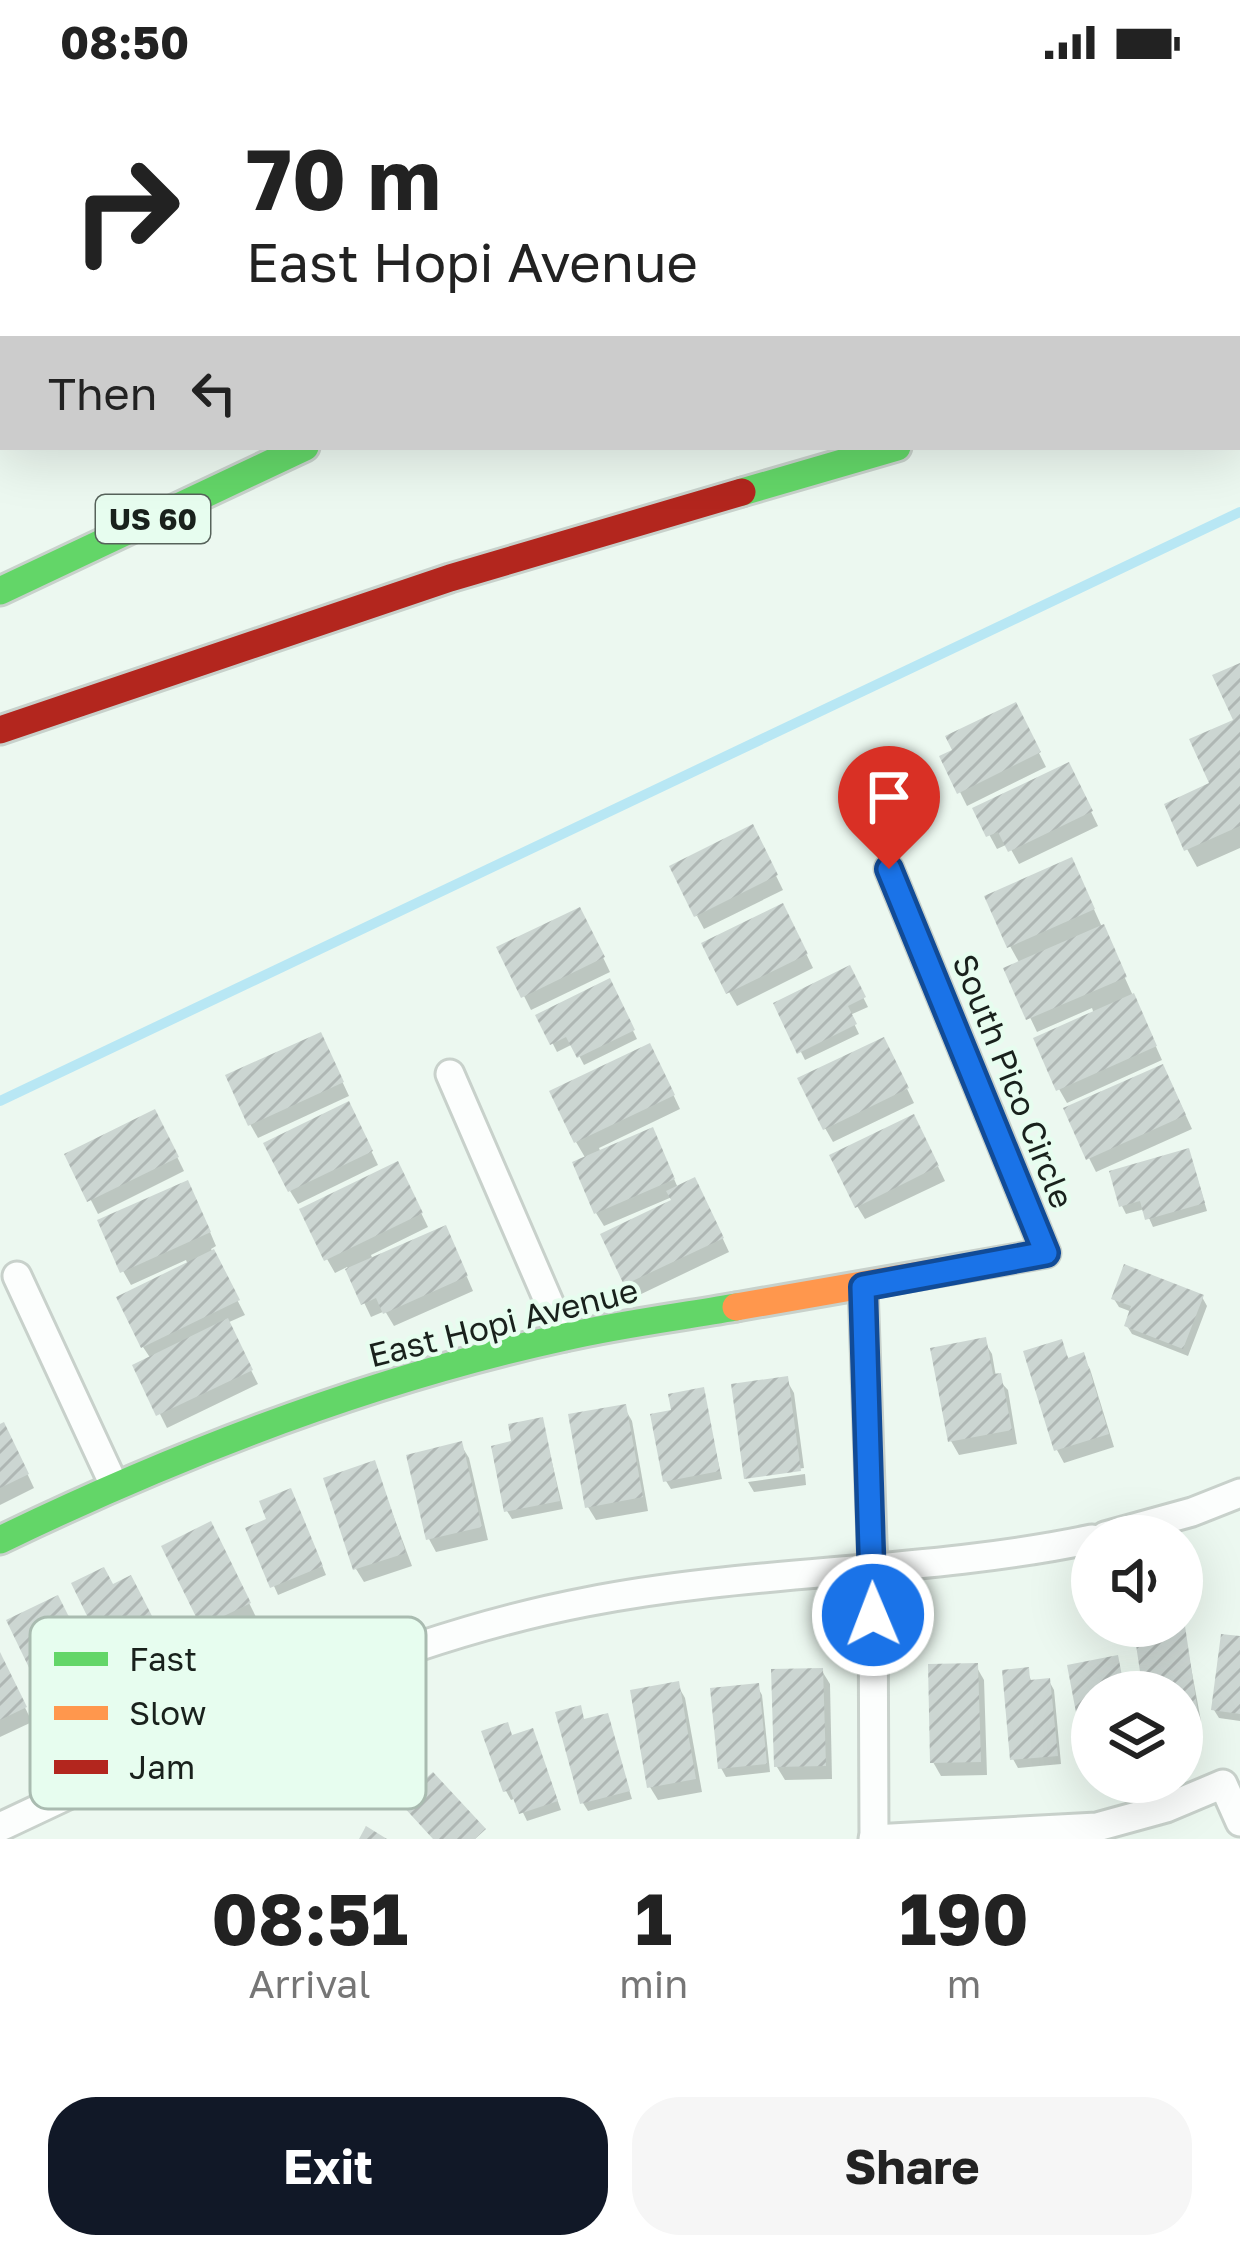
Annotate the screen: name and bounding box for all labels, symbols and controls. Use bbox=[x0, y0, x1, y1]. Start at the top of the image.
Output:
text: 08:50 bbox=[60, 15, 189, 69]
text: 70 m bbox=[246, 128, 441, 228]
icon: right bbox=[48, 132, 204, 288]
text: East Hopi Avenue bbox=[246, 229, 698, 294]
icon: left bbox=[181, 360, 247, 426]
text: Then bbox=[48, 366, 157, 420]
road number: US 60 bbox=[96, 495, 210, 543]
pin bbox=[838, 746, 940, 869]
icon: arrive bbox=[856, 764, 922, 830]
street label: South Pico Circle bbox=[945, 948, 1083, 1214]
street label: East Hopi Avenue bbox=[364, 1270, 642, 1374]
map controls bbox=[1071, 1515, 1203, 1803]
button: sound bbox=[1071, 1515, 1203, 1647]
position arrow bbox=[810, 1552, 936, 1678]
legend bbox=[30, 1617, 426, 1809]
text: Fast bbox=[129, 1639, 197, 1678]
button: layers bbox=[1071, 1671, 1203, 1803]
text: Slow bbox=[129, 1693, 207, 1732]
text: Jam bbox=[129, 1747, 195, 1786]
text: 08:51 bbox=[211, 1874, 408, 1961]
text: 1 bbox=[635, 1874, 672, 1961]
text: 190 bbox=[899, 1874, 1029, 1961]
text: Arrival bbox=[248, 1960, 371, 2007]
text: min bbox=[619, 1960, 688, 2007]
text: m bbox=[947, 1960, 981, 2007]
button: Exit bbox=[48, 2097, 608, 2235]
button: Share bbox=[632, 2097, 1192, 2235]

